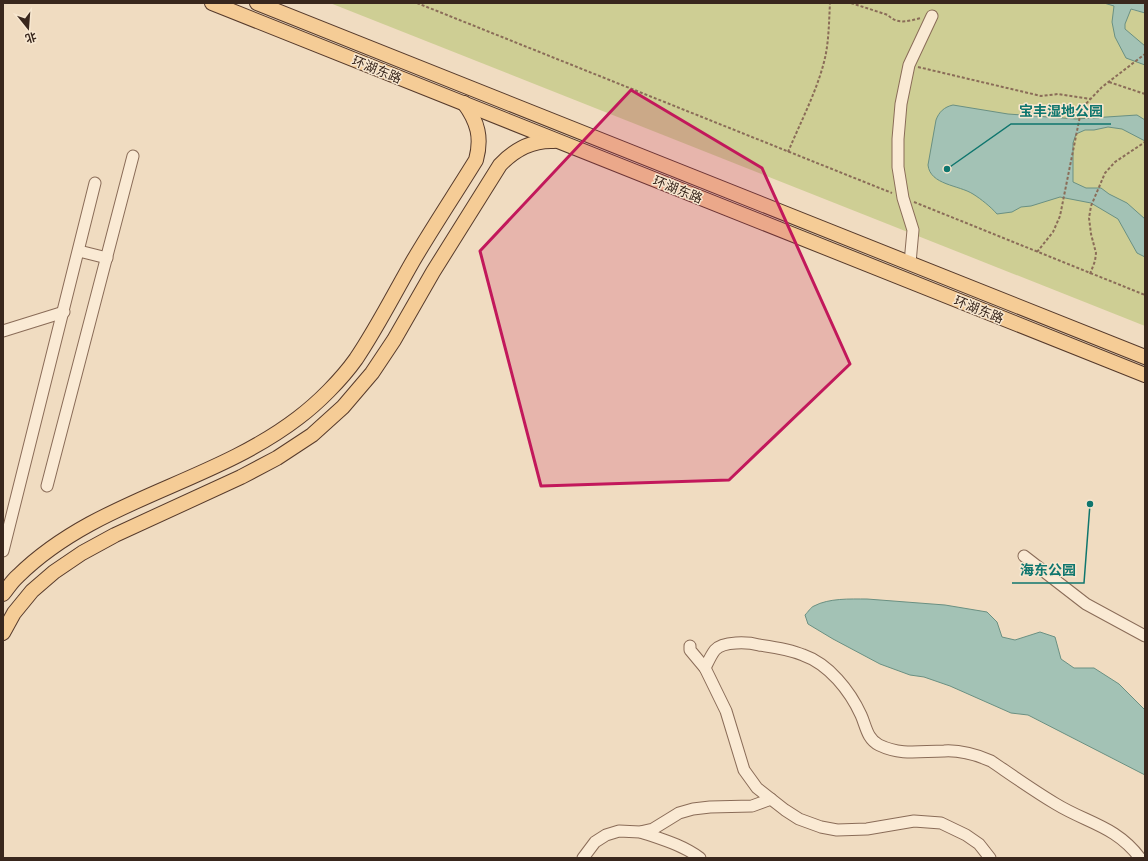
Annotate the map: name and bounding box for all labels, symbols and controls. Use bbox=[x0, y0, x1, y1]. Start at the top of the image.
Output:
north arrow bbox=[8, 8, 48, 48]
text: 北 bbox=[24, 29, 39, 47]
street label: 环湖东路 bbox=[350, 51, 404, 87]
callout: 宝丰湿地公园 bbox=[1011, 98, 1111, 124]
text: 宝丰湿地公园 bbox=[1019, 101, 1103, 120]
street label: 环湖东路 bbox=[651, 171, 705, 207]
street label: 环湖东路 bbox=[952, 291, 1006, 327]
callout: 海东公园 bbox=[1012, 557, 1084, 583]
text: 海东公园 bbox=[1020, 560, 1076, 579]

